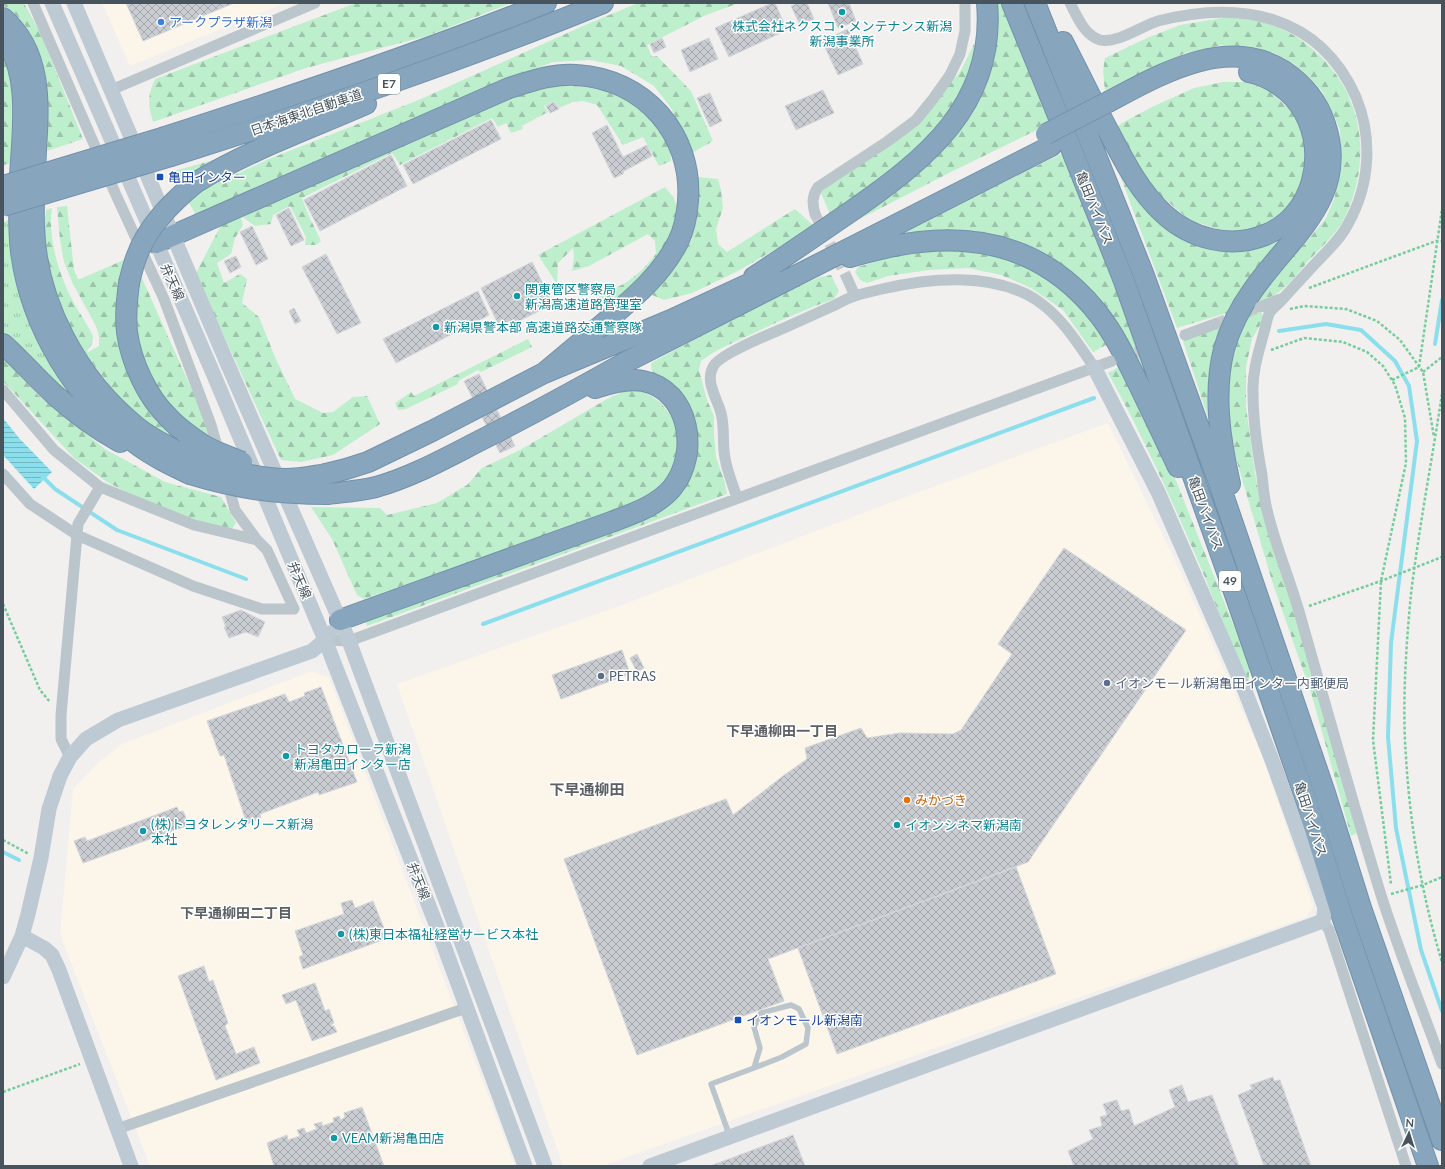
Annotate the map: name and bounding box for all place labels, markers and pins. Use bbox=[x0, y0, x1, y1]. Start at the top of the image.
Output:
marker: 株式会社ネクスコ・メンテナンス新潟 新潟事業所 bbox=[837, 7, 847, 17]
place label: アークプラザ新潟 bbox=[169, 14, 272, 30]
marker: アークプラザ新潟 bbox=[156, 17, 166, 27]
place label: 株式会社ネクスコ・メンテナンス新潟 新潟事業所 bbox=[732, 18, 952, 49]
place label: 亀田インター bbox=[168, 169, 246, 185]
marker: 亀田インター bbox=[155, 172, 165, 182]
place label: 関東管区警察局 新潟高速道路管理室 bbox=[525, 281, 642, 312]
marker: 関東管区警察局 新潟高速道路管理室 bbox=[512, 291, 522, 301]
place label: 新潟県警本部 高速道路交通警察隊 bbox=[444, 319, 642, 335]
marker: 新潟県警本部 高速道路交通警察隊 bbox=[431, 322, 441, 332]
place label: PETRAS bbox=[609, 668, 656, 684]
marker: PETRAS bbox=[596, 671, 606, 681]
place label: イオンモール新潟亀田インター内郵便局 bbox=[1115, 675, 1349, 691]
marker: イオンモール新潟亀田インター内郵便局 bbox=[1102, 678, 1112, 688]
place label: トヨタカローラ新潟 新潟亀田インター店 bbox=[294, 741, 411, 772]
marker: トヨタカローラ新潟 新潟亀田インター店 bbox=[281, 751, 291, 761]
place label: みかづき bbox=[915, 792, 967, 808]
marker: みかづき bbox=[902, 795, 912, 805]
place label: (株)トヨタレンタリース新潟 本社 bbox=[151, 816, 313, 847]
place label: イオンシネマ新潟南 bbox=[905, 817, 1022, 833]
marker: イオンシネマ新潟南 bbox=[892, 820, 902, 830]
marker: (株)トヨタレンタリース新潟 本社 bbox=[138, 826, 148, 836]
place label: (株)東日本福祉経営サービス本社 bbox=[349, 926, 538, 942]
marker: (株)東日本福祉経営サービス本社 bbox=[336, 929, 346, 939]
place label: イオンモール新潟南 bbox=[746, 1012, 863, 1028]
marker: イオンモール新潟南 bbox=[733, 1015, 743, 1025]
place label: VEAM新潟亀田店 bbox=[342, 1130, 444, 1146]
marker: VEAM新潟亀田店 bbox=[329, 1133, 339, 1143]

